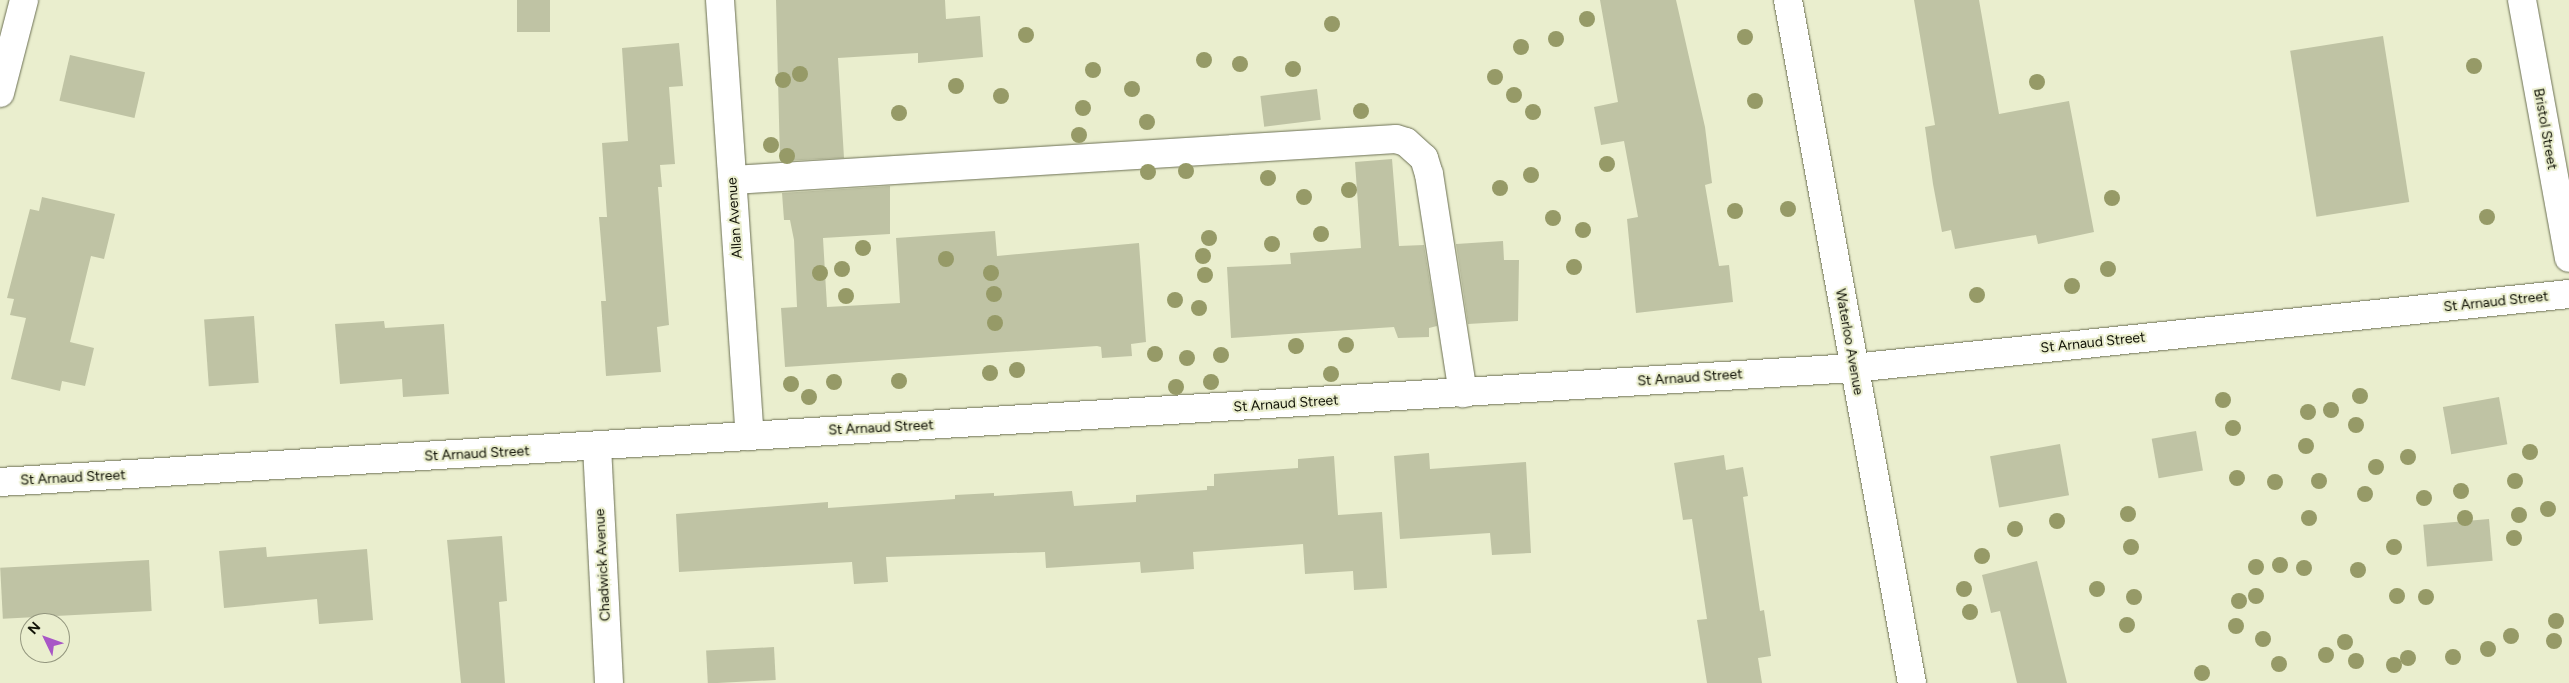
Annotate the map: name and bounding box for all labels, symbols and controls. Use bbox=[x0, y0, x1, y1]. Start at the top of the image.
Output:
street label: Bristol Street bbox=[2530, 87, 2560, 171]
street label: Allan Avenue bbox=[724, 177, 746, 259]
street label: Waterloo Avenue bbox=[1831, 287, 1867, 397]
street label: St Arnaud Street bbox=[2443, 288, 2549, 316]
street label: St Arnaud Street bbox=[2040, 329, 2146, 357]
street label: St Arnaud Street bbox=[1637, 366, 1743, 390]
street label: St Arnaud Street bbox=[1233, 392, 1339, 416]
street label: St Arnaud Street bbox=[828, 417, 934, 439]
street label: St Arnaud Street bbox=[424, 443, 530, 465]
street label: St Arnaud Street bbox=[20, 467, 126, 489]
street label: Chadwick Avenue bbox=[592, 508, 614, 622]
north arrow bbox=[20, 613, 70, 663]
text: N bbox=[24, 619, 44, 638]

